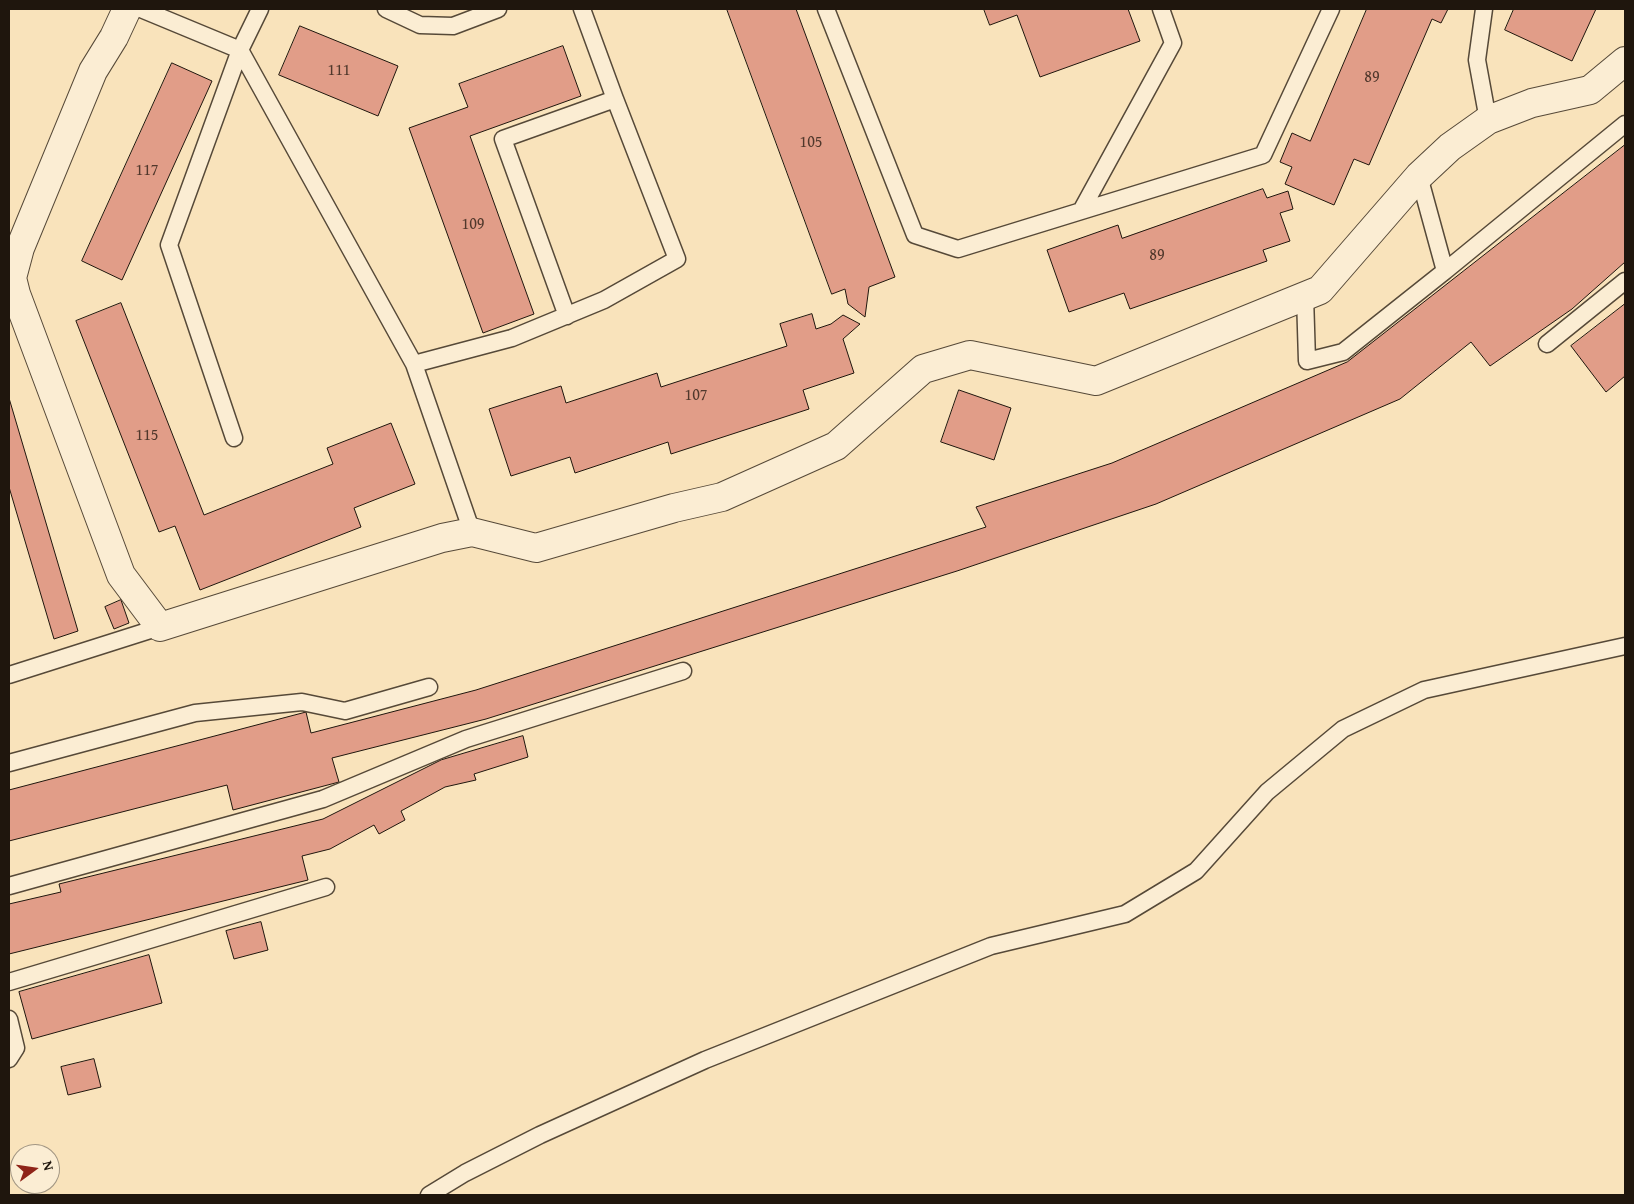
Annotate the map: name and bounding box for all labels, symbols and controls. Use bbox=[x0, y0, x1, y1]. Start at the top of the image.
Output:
house number: 111 bbox=[327, 61, 351, 81]
house number: 89 bbox=[1364, 68, 1380, 88]
house number: 105 bbox=[799, 133, 823, 153]
house number: 117 bbox=[135, 161, 159, 181]
house number: 109 bbox=[461, 215, 485, 235]
house number: 89 bbox=[1149, 246, 1165, 266]
house number: 107 bbox=[684, 386, 708, 406]
house number: 115 bbox=[135, 426, 159, 446]
north arrow bbox=[10, 1144, 60, 1194]
text: N bbox=[38, 1159, 59, 1173]

